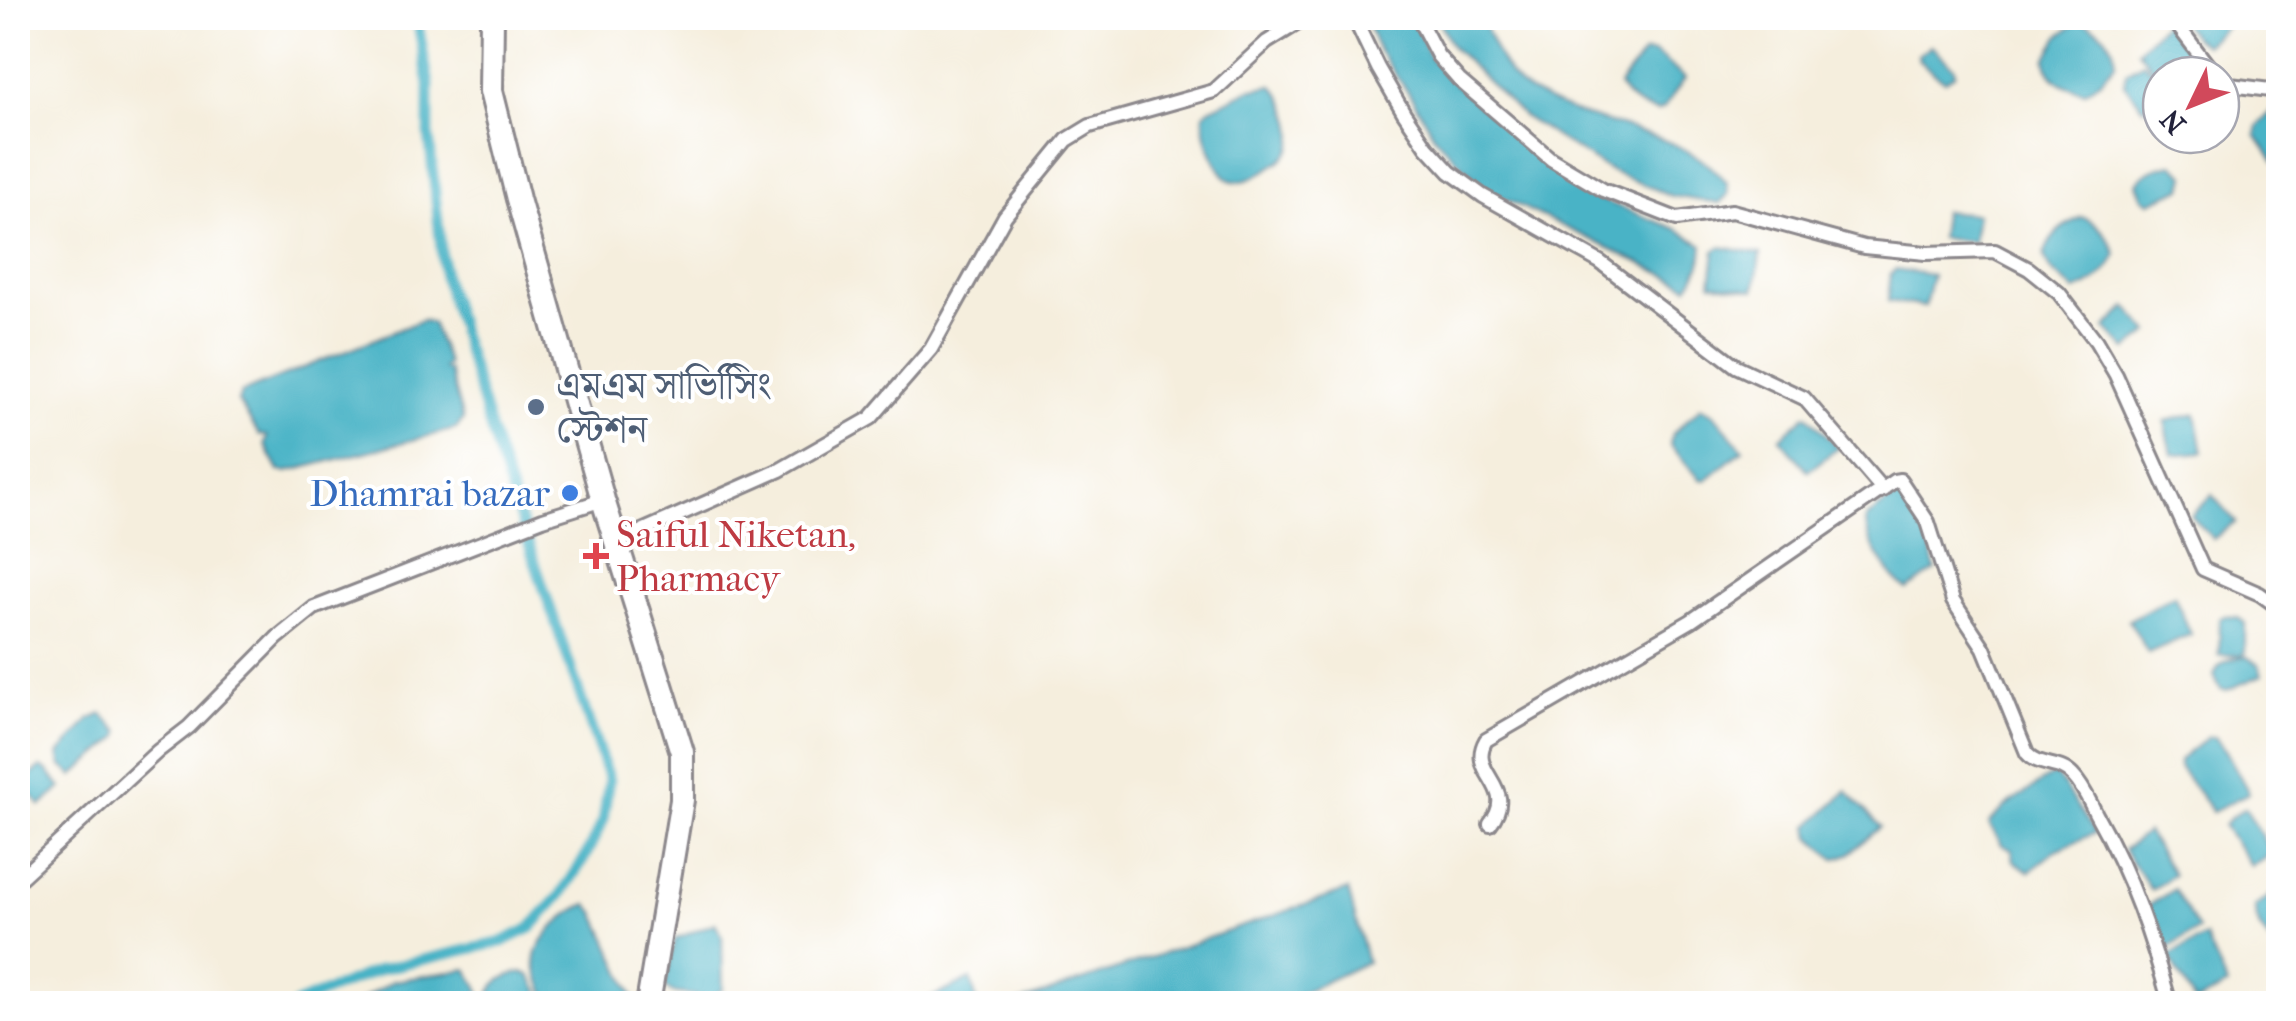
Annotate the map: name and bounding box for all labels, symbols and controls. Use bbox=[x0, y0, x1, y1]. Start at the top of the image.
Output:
north arrow bbox=[2141, 55, 2241, 155]
text: N bbox=[2153, 102, 2192, 141]
place label: এমএম সাভ‌িসি‌িং স্ট‌েশন bbox=[556, 363, 772, 452]
marker: এমএম সাভ‌িসি‌িং স্ট‌েশন bbox=[525, 396, 547, 418]
place label: Dhamrai bazar bbox=[309, 471, 551, 516]
marker: Dhamrai bazar bbox=[559, 482, 581, 504]
place label: Saiful Niketan, Pharmacy bbox=[616, 512, 856, 601]
marker: Saiful Niketan, Pharmacy bbox=[585, 545, 607, 567]

